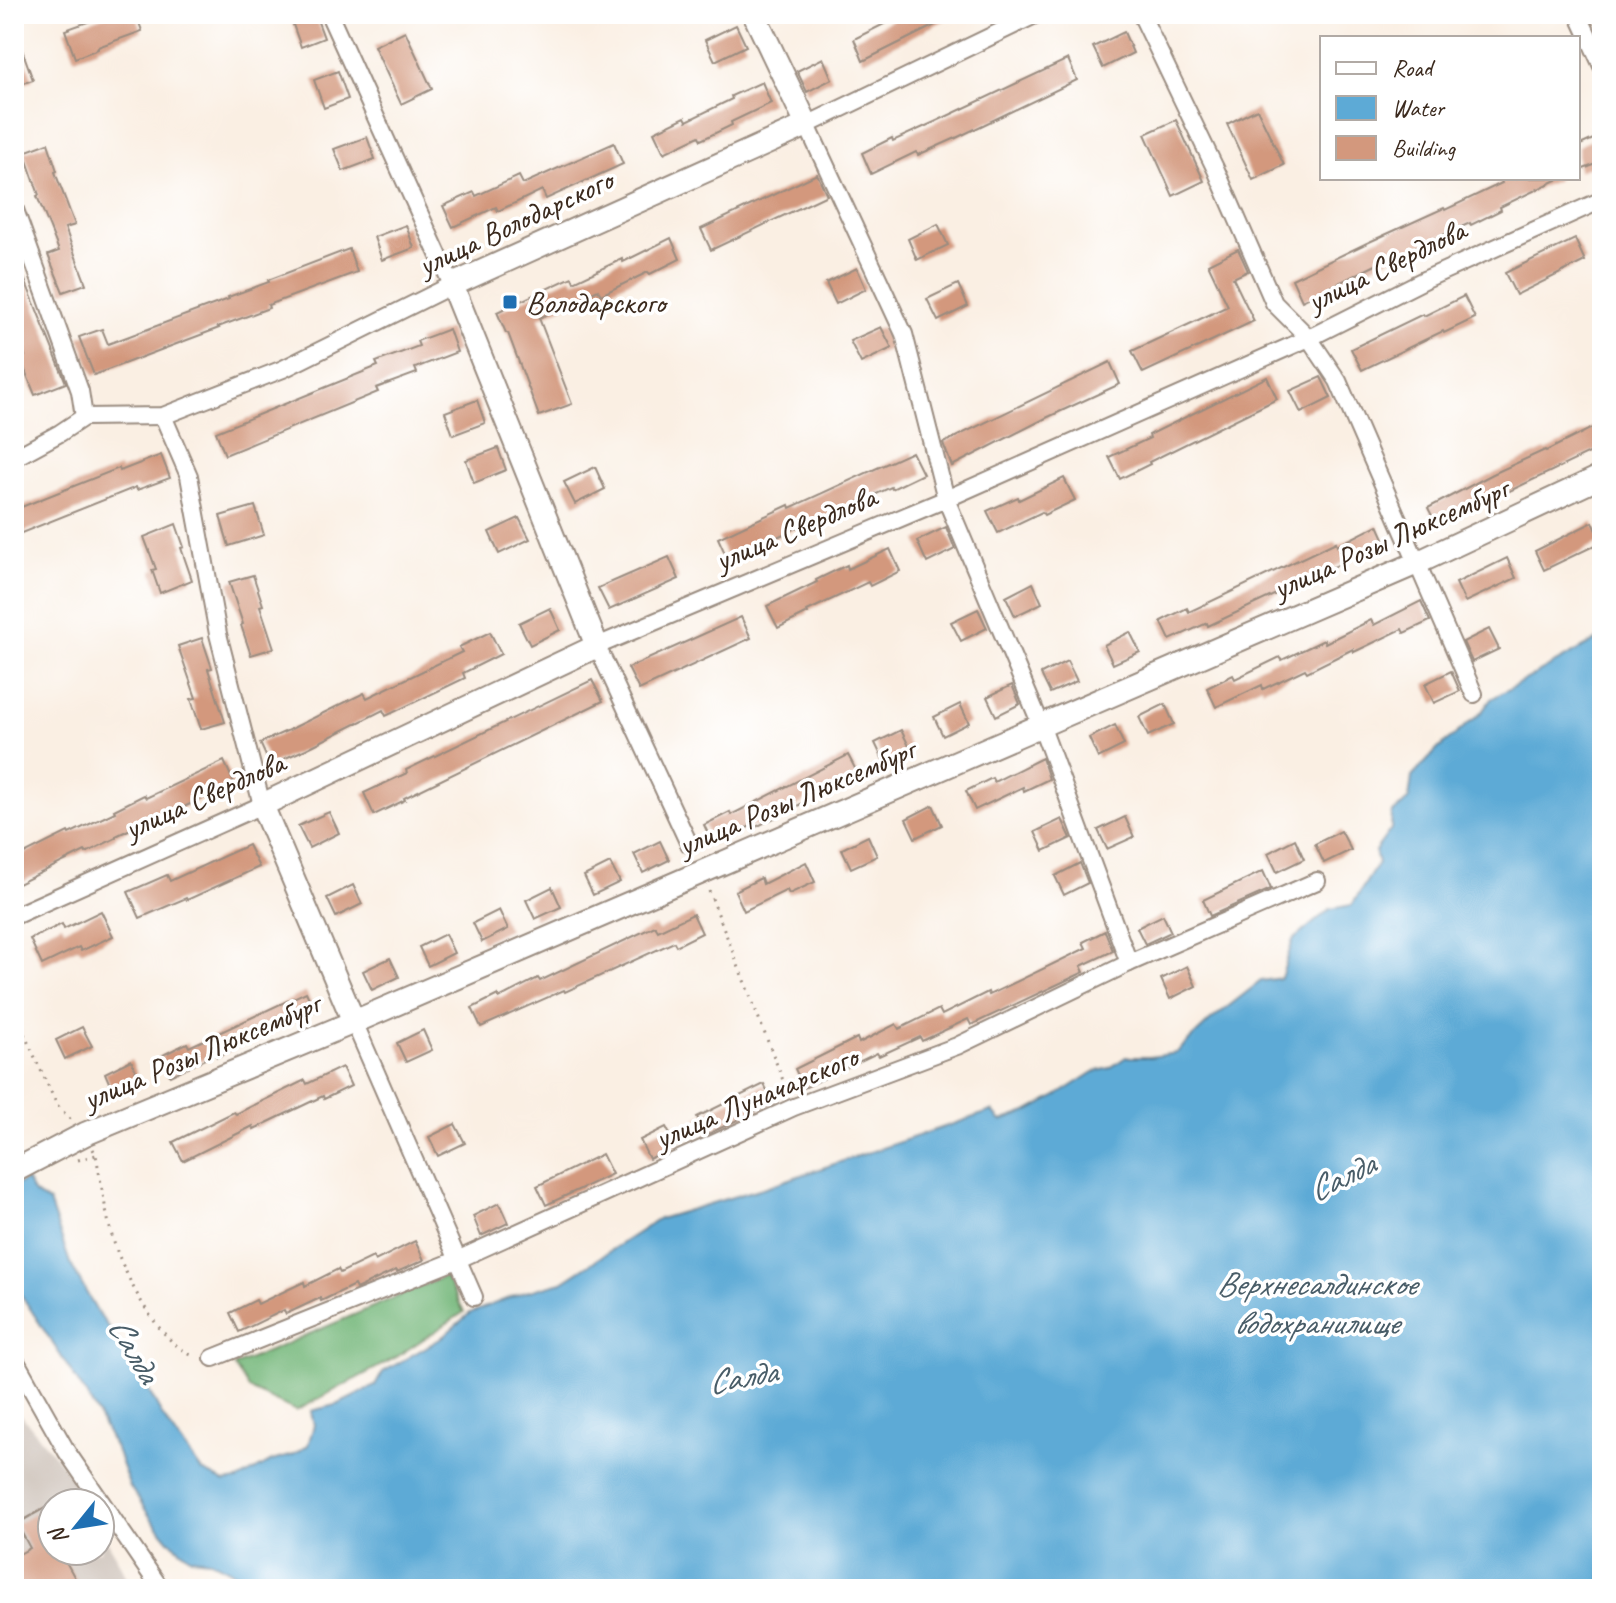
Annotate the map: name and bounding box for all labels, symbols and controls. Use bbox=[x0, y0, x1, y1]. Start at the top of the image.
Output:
legend bbox=[1320, 36, 1580, 180]
text: Road bbox=[1392, 53, 1436, 83]
text: Water bbox=[1392, 93, 1447, 123]
text: Building bbox=[1392, 133, 1457, 163]
street label: улица Володарского bbox=[409, 158, 623, 286]
street label: улица Свердлова bbox=[1298, 208, 1475, 322]
place label: Володарского bbox=[526, 282, 669, 323]
marker: Володарского bbox=[501, 293, 519, 311]
street label: улица Розы Люксембург bbox=[1264, 466, 1518, 609]
street label: улица Свердлова bbox=[706, 475, 885, 582]
street label: улица Розы Люксембург bbox=[670, 727, 925, 867]
street label: улица Свердлова bbox=[116, 741, 293, 850]
street label: улица Розы Люксембург bbox=[75, 981, 330, 1121]
street label: улица Луначарского bbox=[647, 1035, 867, 1159]
water label: Салда bbox=[1301, 1141, 1385, 1211]
water label: Верхнесалдинское водохранилище bbox=[1216, 1262, 1421, 1344]
water label: Салда bbox=[99, 1309, 172, 1393]
water label: Салда bbox=[705, 1349, 783, 1404]
north arrow bbox=[36, 1487, 116, 1567]
text: N bbox=[42, 1521, 75, 1549]

